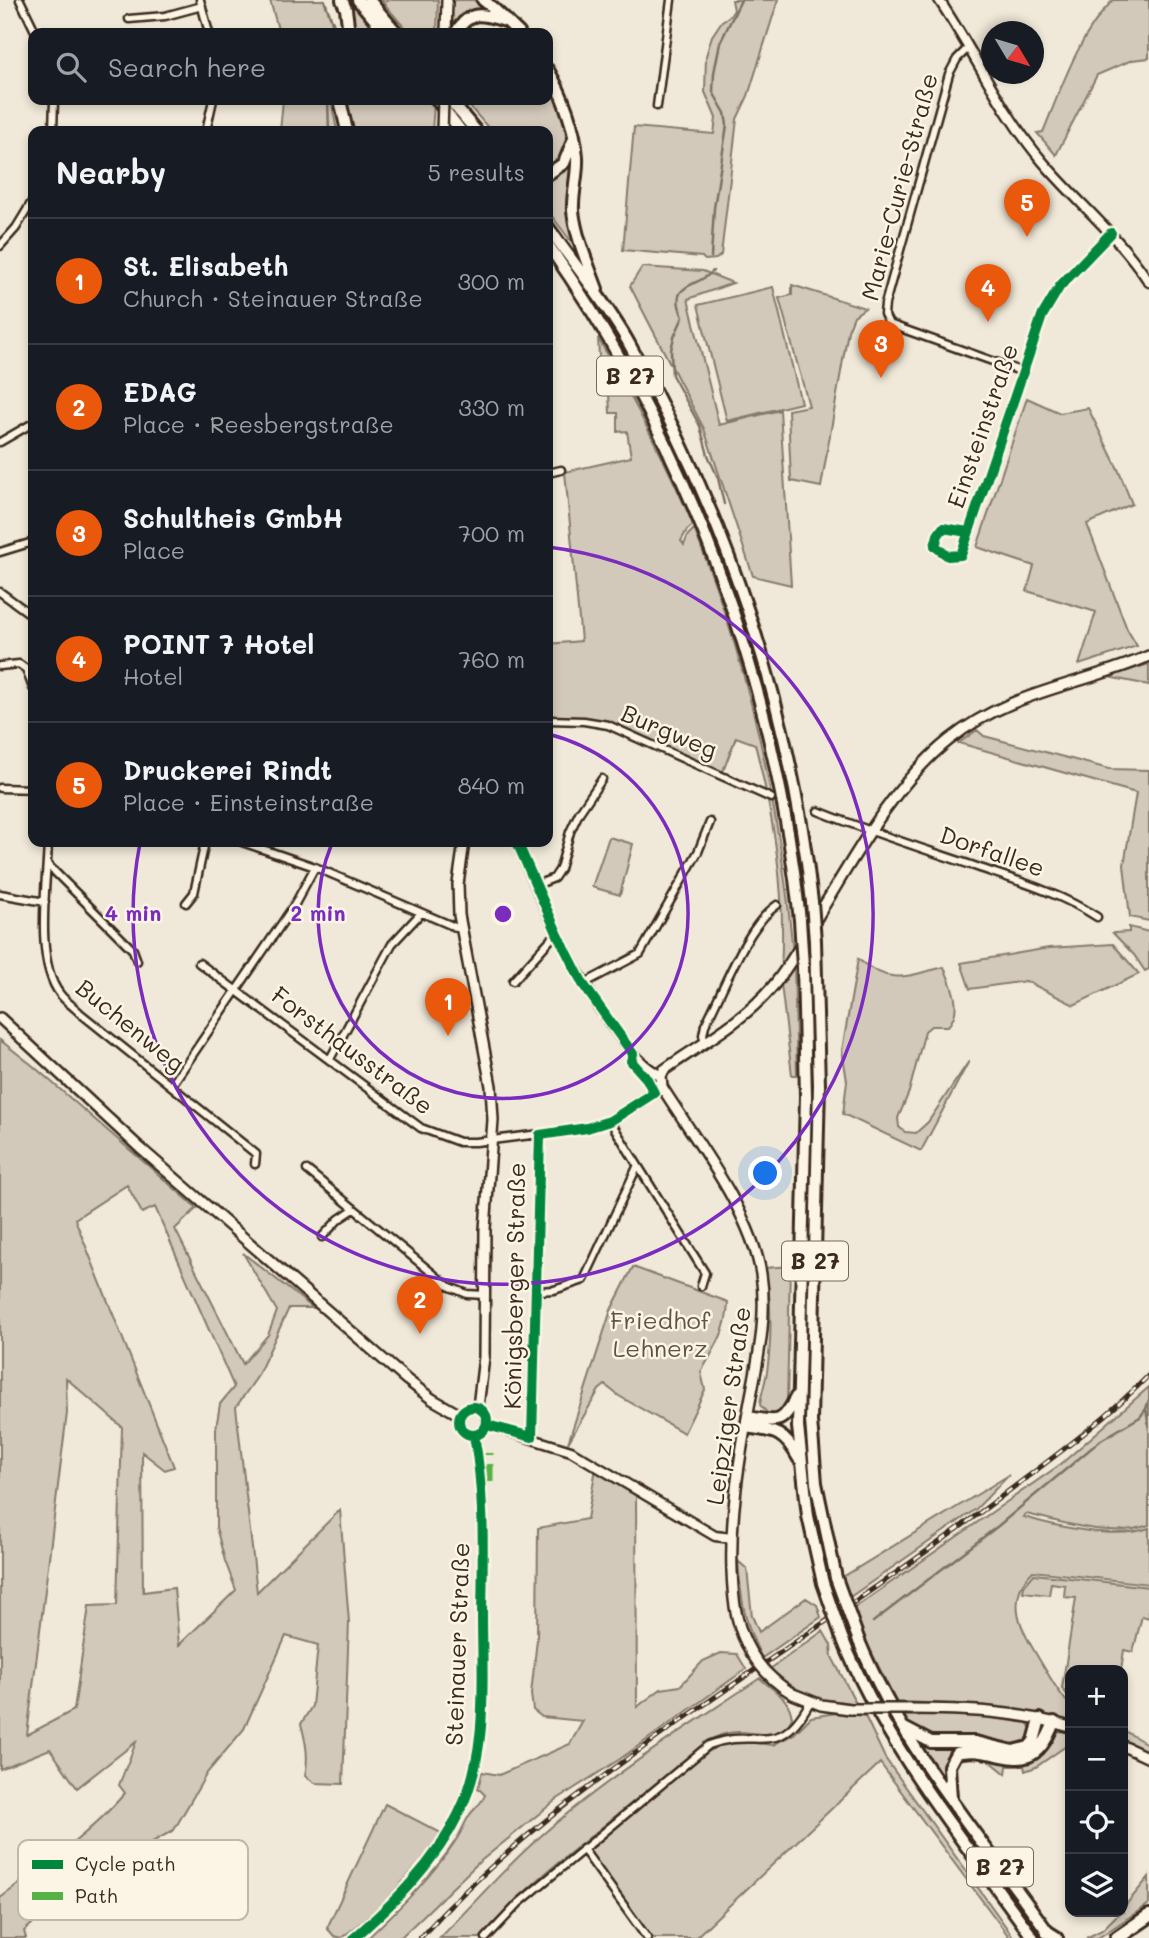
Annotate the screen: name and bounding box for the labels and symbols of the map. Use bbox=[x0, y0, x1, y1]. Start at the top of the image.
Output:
north arrow bbox=[981, 21, 1044, 84]
street label: Marie-Curie-Straße bbox=[853, 69, 944, 304]
pin: 5 bbox=[1004, 179, 1050, 237]
pin: 4 bbox=[965, 264, 1011, 322]
pin: 3 bbox=[858, 320, 904, 378]
street label: Einsteinstraße bbox=[939, 339, 1024, 512]
road number: B 27 bbox=[597, 356, 663, 396]
street label: Burgweg bbox=[617, 697, 722, 765]
street label: Dorfallee bbox=[936, 818, 1049, 883]
text: 4 min bbox=[105, 899, 161, 926]
text: 2 min bbox=[290, 899, 346, 926]
centre of rings bbox=[491, 902, 515, 926]
street label: Buchenweg bbox=[70, 971, 192, 1078]
pin: 1 bbox=[425, 978, 471, 1036]
street label: Forsthausstraße bbox=[266, 979, 440, 1121]
your location bbox=[748, 1156, 782, 1190]
street label: Königsberger Straße bbox=[496, 1162, 531, 1410]
road number: B 27 bbox=[782, 1242, 848, 1280]
pin: 2 bbox=[397, 1276, 443, 1334]
park label: Friedhof Lehnerz bbox=[610, 1304, 711, 1363]
street label: Leipziger Straße bbox=[698, 1305, 757, 1507]
street label: Steinauer Straße bbox=[437, 1542, 476, 1746]
legend bbox=[18, 1840, 248, 1920]
road number: B 27 bbox=[967, 1848, 1033, 1886]
text: Cycle path bbox=[75, 1851, 175, 1876]
text: Path bbox=[75, 1883, 118, 1908]

